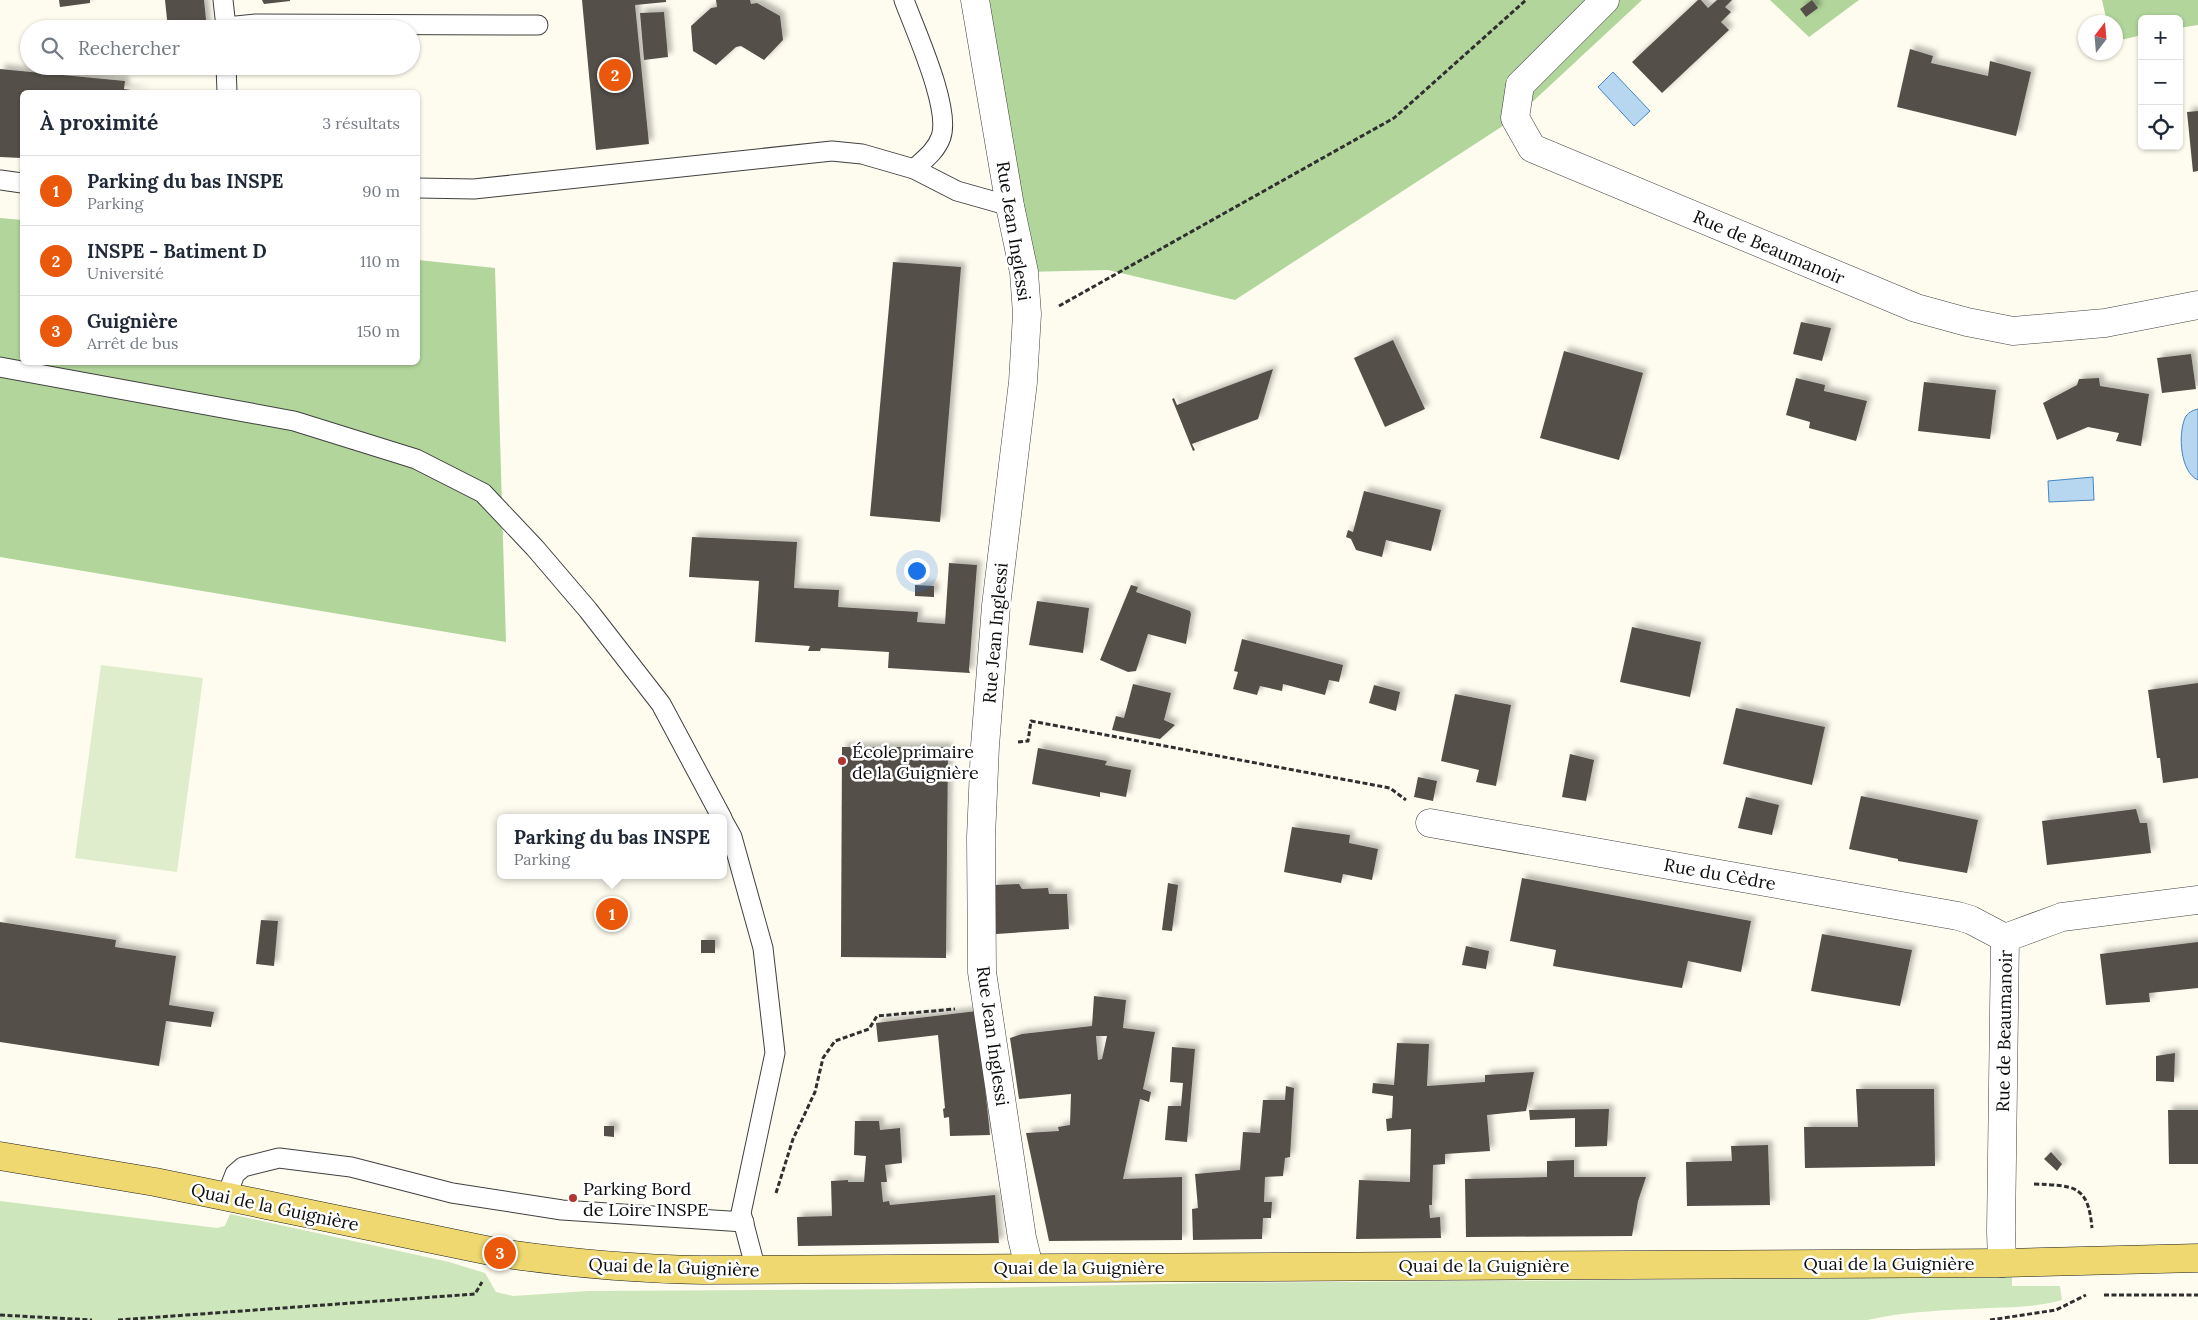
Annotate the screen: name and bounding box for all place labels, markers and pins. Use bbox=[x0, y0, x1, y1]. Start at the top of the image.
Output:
pin: 2 bbox=[599, 56, 631, 94]
place label: École primaire de la Guignière bbox=[852, 740, 979, 784]
marker: École primaire de la Guignière bbox=[836, 755, 848, 767]
pin: 1 bbox=[596, 895, 628, 933]
place label: Parking Bord de Loire INSPE bbox=[583, 1177, 708, 1221]
marker: Parking Bord de Loire INSPE bbox=[567, 1192, 579, 1204]
pin: 3 bbox=[484, 1234, 516, 1272]

